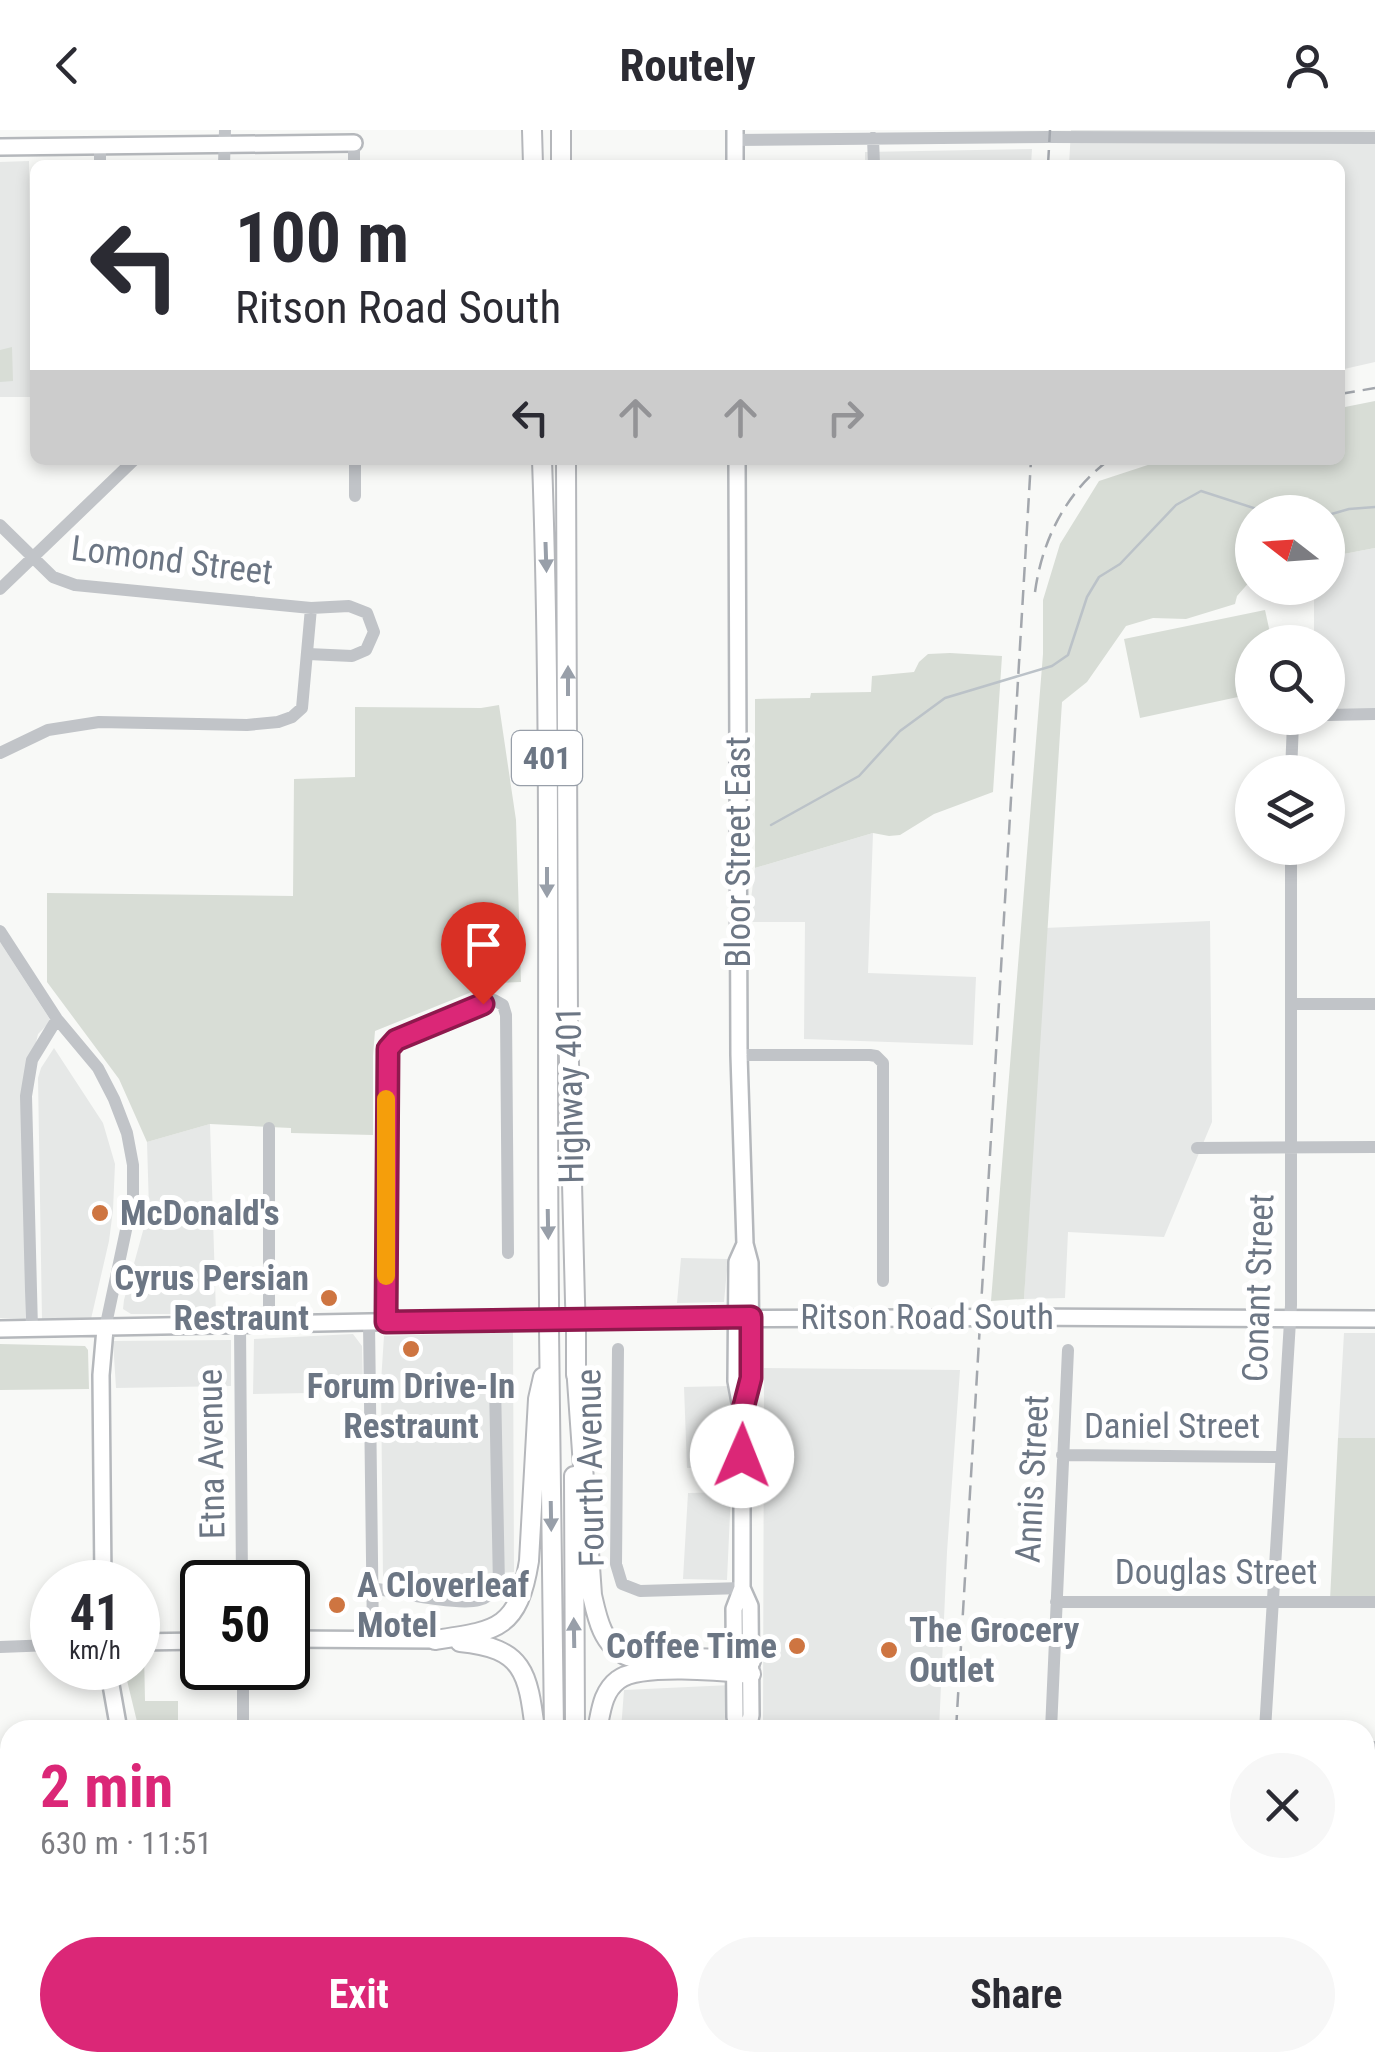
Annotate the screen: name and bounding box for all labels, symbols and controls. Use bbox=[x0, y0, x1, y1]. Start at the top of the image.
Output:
icon: back bbox=[40, 38, 95, 93]
icon: person bbox=[1280, 38, 1335, 93]
text: Routely bbox=[619, 39, 756, 92]
text: 100 m bbox=[235, 197, 409, 279]
icon: left bbox=[70, 200, 200, 330]
text: Ritson Road South bbox=[235, 281, 561, 334]
icon: left bbox=[503, 390, 558, 445]
icon: ahead bbox=[608, 390, 663, 445]
icon: ahead bbox=[713, 390, 768, 445]
icon: right bbox=[818, 390, 873, 445]
north arrow bbox=[1235, 495, 1345, 605]
map controls bbox=[1235, 495, 1345, 865]
street label: Lomond Street bbox=[69, 528, 275, 593]
one-way arrow bbox=[538, 542, 554, 574]
button: search bbox=[1235, 625, 1345, 735]
one-way arrow bbox=[560, 665, 576, 697]
road number: 401 bbox=[512, 731, 582, 785]
street label: Bloor Street East bbox=[718, 736, 759, 968]
button: layers bbox=[1235, 755, 1345, 865]
one-way arrow bbox=[539, 867, 555, 899]
pin bbox=[441, 902, 526, 1005]
icon: arrive bbox=[456, 917, 511, 972]
street label: Highway 401 bbox=[548, 1006, 593, 1184]
place label: McDonald's bbox=[120, 1193, 280, 1234]
street label: Conant Street bbox=[1235, 1193, 1282, 1383]
marker: McDonald's bbox=[89, 1202, 111, 1224]
one-way arrow bbox=[540, 1208, 556, 1240]
place label: Cyrus Persian Restraunt bbox=[114, 1258, 309, 1339]
marker: Cyrus Persian Restraunt bbox=[318, 1287, 340, 1309]
street label: Ritson Road South bbox=[800, 1297, 1054, 1338]
marker: Forum Drive-In Restraunt bbox=[400, 1338, 422, 1360]
place label: Forum Drive-In Restraunt bbox=[307, 1366, 515, 1447]
street label: Fourth Avenue bbox=[568, 1368, 613, 1568]
street label: Etna Avenue bbox=[190, 1369, 233, 1539]
street label: Annis Street bbox=[1008, 1394, 1057, 1564]
position arrow bbox=[690, 1404, 794, 1508]
street label: Daniel Street bbox=[1084, 1406, 1260, 1447]
one-way arrow bbox=[544, 1501, 560, 1533]
street label: Douglas Street bbox=[1115, 1552, 1317, 1593]
speed limit sign: 50 bbox=[180, 1560, 310, 1690]
place label: A Cloverleaf Motel bbox=[357, 1565, 530, 1646]
text: 41 bbox=[70, 1584, 120, 1642]
marker: A Cloverleaf Motel bbox=[326, 1594, 348, 1616]
place label: The Grocery Outlet bbox=[909, 1610, 1080, 1691]
one-way arrow bbox=[566, 1616, 582, 1648]
place label: Coffee Time bbox=[606, 1626, 777, 1667]
marker: Coffee Time bbox=[786, 1635, 808, 1657]
text: km/h bbox=[69, 1636, 121, 1665]
marker: The Grocery Outlet bbox=[878, 1639, 900, 1661]
text: 2 min bbox=[40, 1751, 173, 1822]
button: close bbox=[1230, 1753, 1335, 1858]
text: 630 m · 11:51 bbox=[40, 1824, 212, 1862]
button: Exit bbox=[40, 1937, 678, 2052]
button: Share bbox=[698, 1937, 1335, 2052]

